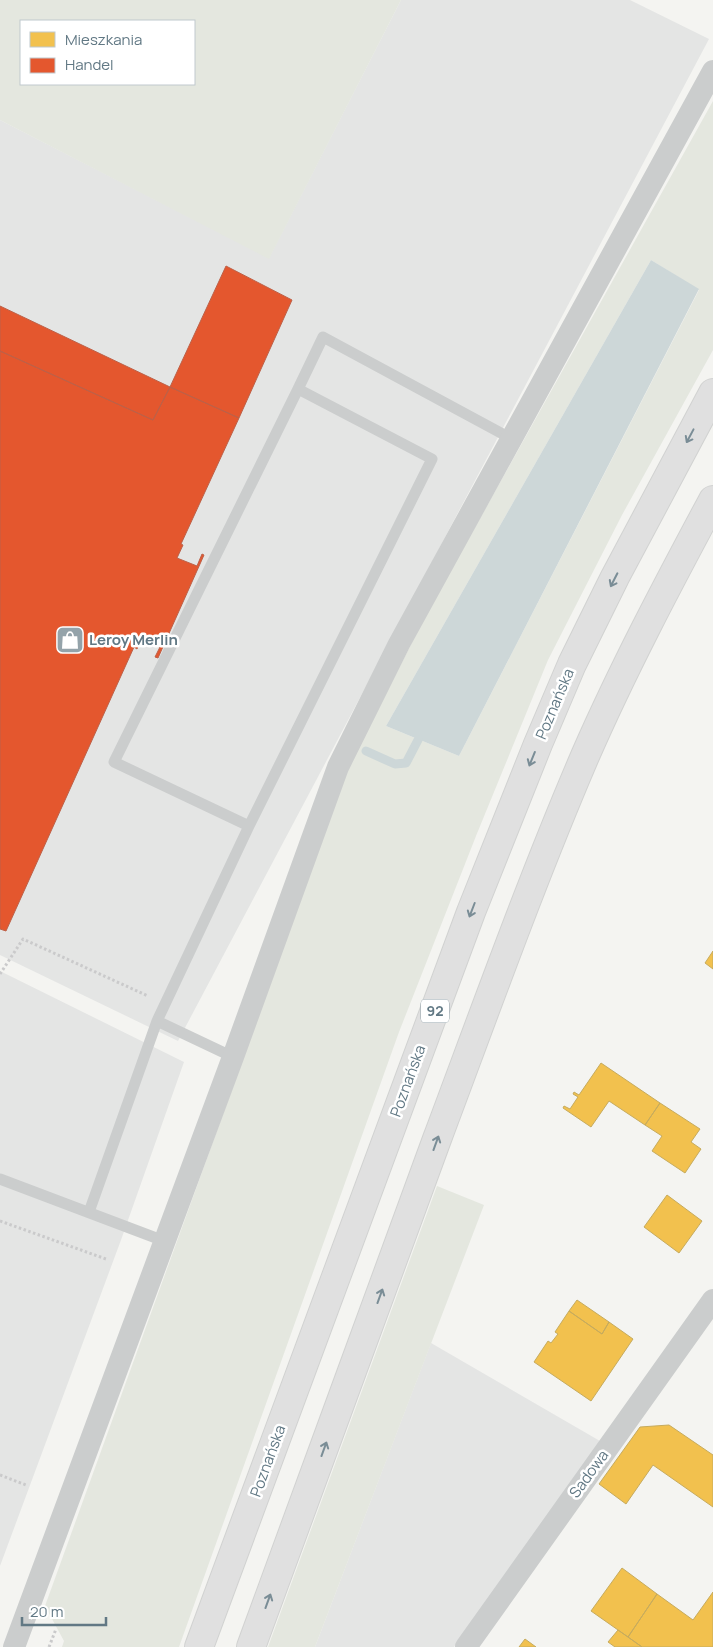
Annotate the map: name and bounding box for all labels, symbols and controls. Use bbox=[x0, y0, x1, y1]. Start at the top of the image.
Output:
legend bbox=[20, 20, 195, 85]
text: Mieszkania bbox=[65, 29, 142, 50]
text: Handel bbox=[65, 54, 114, 75]
one-way arrow bbox=[685, 428, 694, 443]
one-way arrow bbox=[609, 572, 619, 587]
shop icon: Leroy Merlin bbox=[55, 625, 85, 655]
place label: Leroy Merlin bbox=[89, 629, 178, 650]
street label: Poznańska bbox=[530, 665, 579, 743]
one-way arrow bbox=[526, 751, 536, 766]
one-way arrow bbox=[467, 902, 476, 918]
road number: 92 bbox=[421, 999, 449, 1022]
street label: Poznańska bbox=[385, 1042, 430, 1120]
one-way arrow bbox=[432, 1136, 441, 1152]
one-way arrow bbox=[376, 1289, 385, 1304]
street label: Poznańska bbox=[245, 1422, 290, 1500]
one-way arrow bbox=[320, 1441, 329, 1457]
street label: Sadowa bbox=[564, 1446, 613, 1502]
scale bar bbox=[22, 1594, 106, 1626]
one-way arrow bbox=[264, 1594, 273, 1609]
text: 20 m bbox=[30, 1601, 63, 1622]

